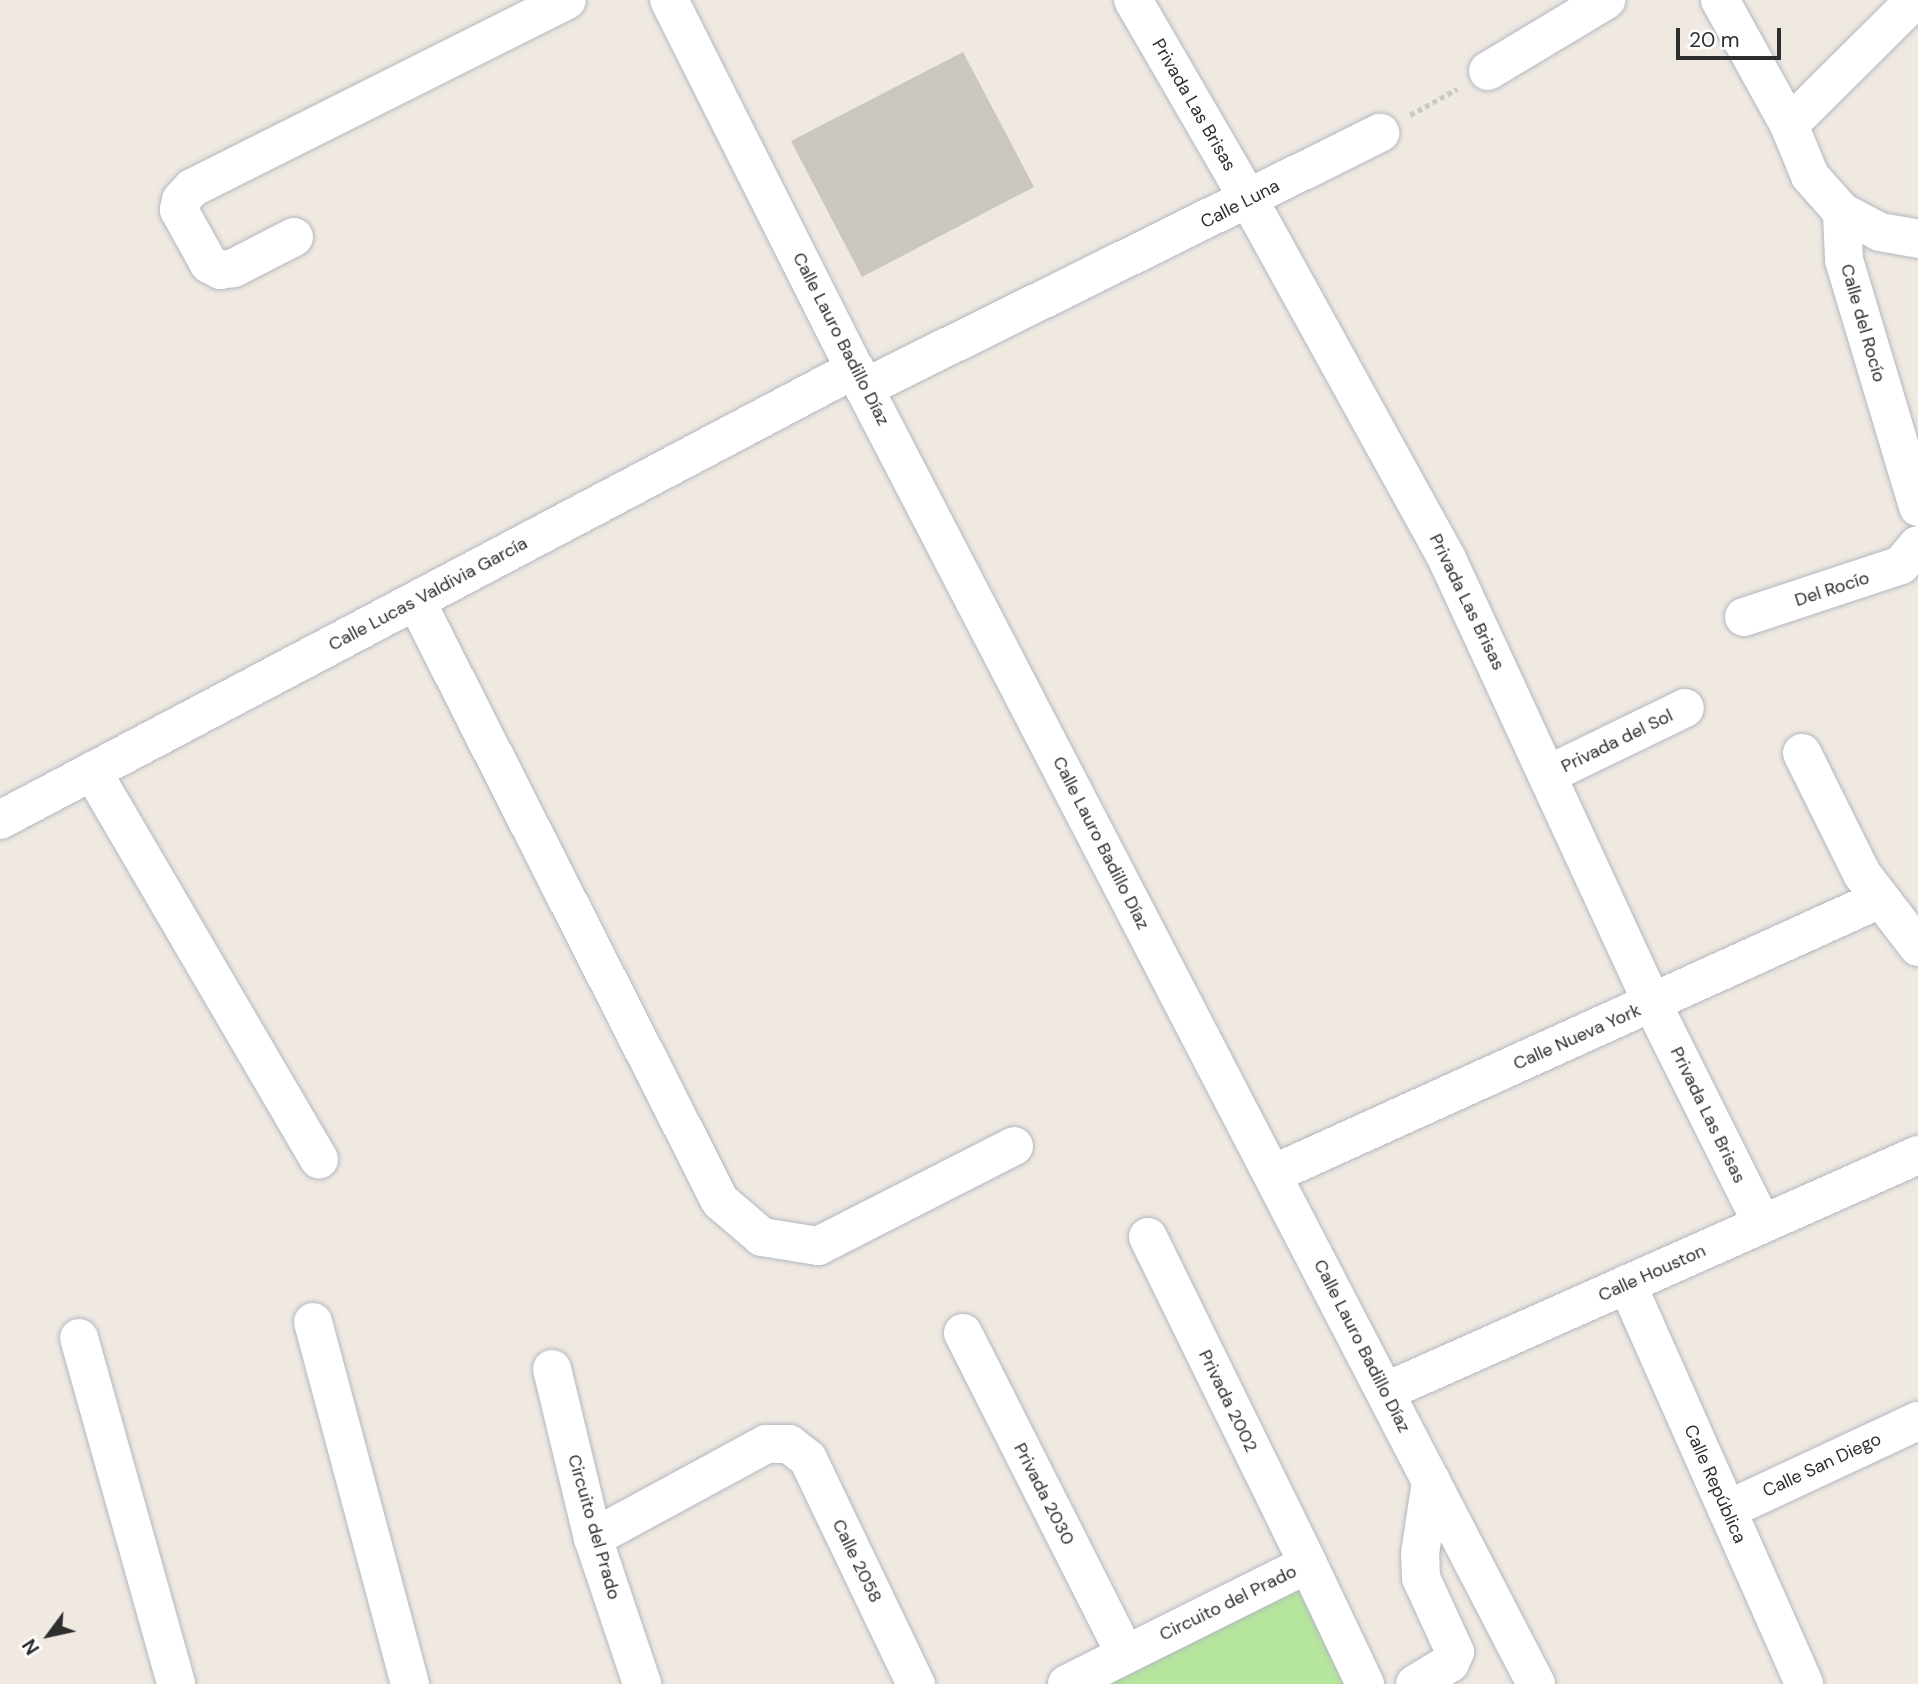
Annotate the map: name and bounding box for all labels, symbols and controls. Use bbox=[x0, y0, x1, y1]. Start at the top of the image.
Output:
scale bar bbox=[1680, 14, 1785, 58]
text: 20 m bbox=[1689, 26, 1740, 54]
street label: Privada Las Brisas bbox=[1147, 35, 1241, 175]
street label: Calle Luna bbox=[1197, 175, 1283, 233]
street label: Calle Lauro Badillo Díaz bbox=[788, 249, 894, 429]
street label: Calle del Rocío bbox=[1836, 261, 1890, 385]
street label: Privada Las Brisas bbox=[1425, 530, 1509, 674]
street label: Calle Lucas Valdivia García bbox=[325, 532, 531, 656]
street label: Del Rocío bbox=[1792, 567, 1872, 611]
street label: Privada del Sol bbox=[1558, 705, 1676, 777]
street label: Calle Lauro Badillo Díaz bbox=[1048, 753, 1154, 933]
street label: Calle Nueva York bbox=[1510, 999, 1644, 1075]
street label: Privada Las Brisas bbox=[1666, 1043, 1750, 1187]
street label: Calle Houston bbox=[1595, 1240, 1709, 1306]
street label: Calle Lauro Badillo Díaz bbox=[1309, 1256, 1415, 1436]
street label: Privada 2002 bbox=[1194, 1346, 1262, 1456]
street label: Calle República bbox=[1679, 1421, 1751, 1547]
street label: Calle San Diego bbox=[1759, 1428, 1885, 1502]
street label: Privada 2030 bbox=[1009, 1439, 1079, 1549]
street label: Circuito del Prado bbox=[563, 1452, 625, 1602]
street label: Calle 2058 bbox=[828, 1516, 886, 1606]
street label: Circuito del Prado bbox=[1156, 1560, 1300, 1646]
north arrow bbox=[14, 1600, 84, 1670]
text: N bbox=[17, 1634, 45, 1659]

